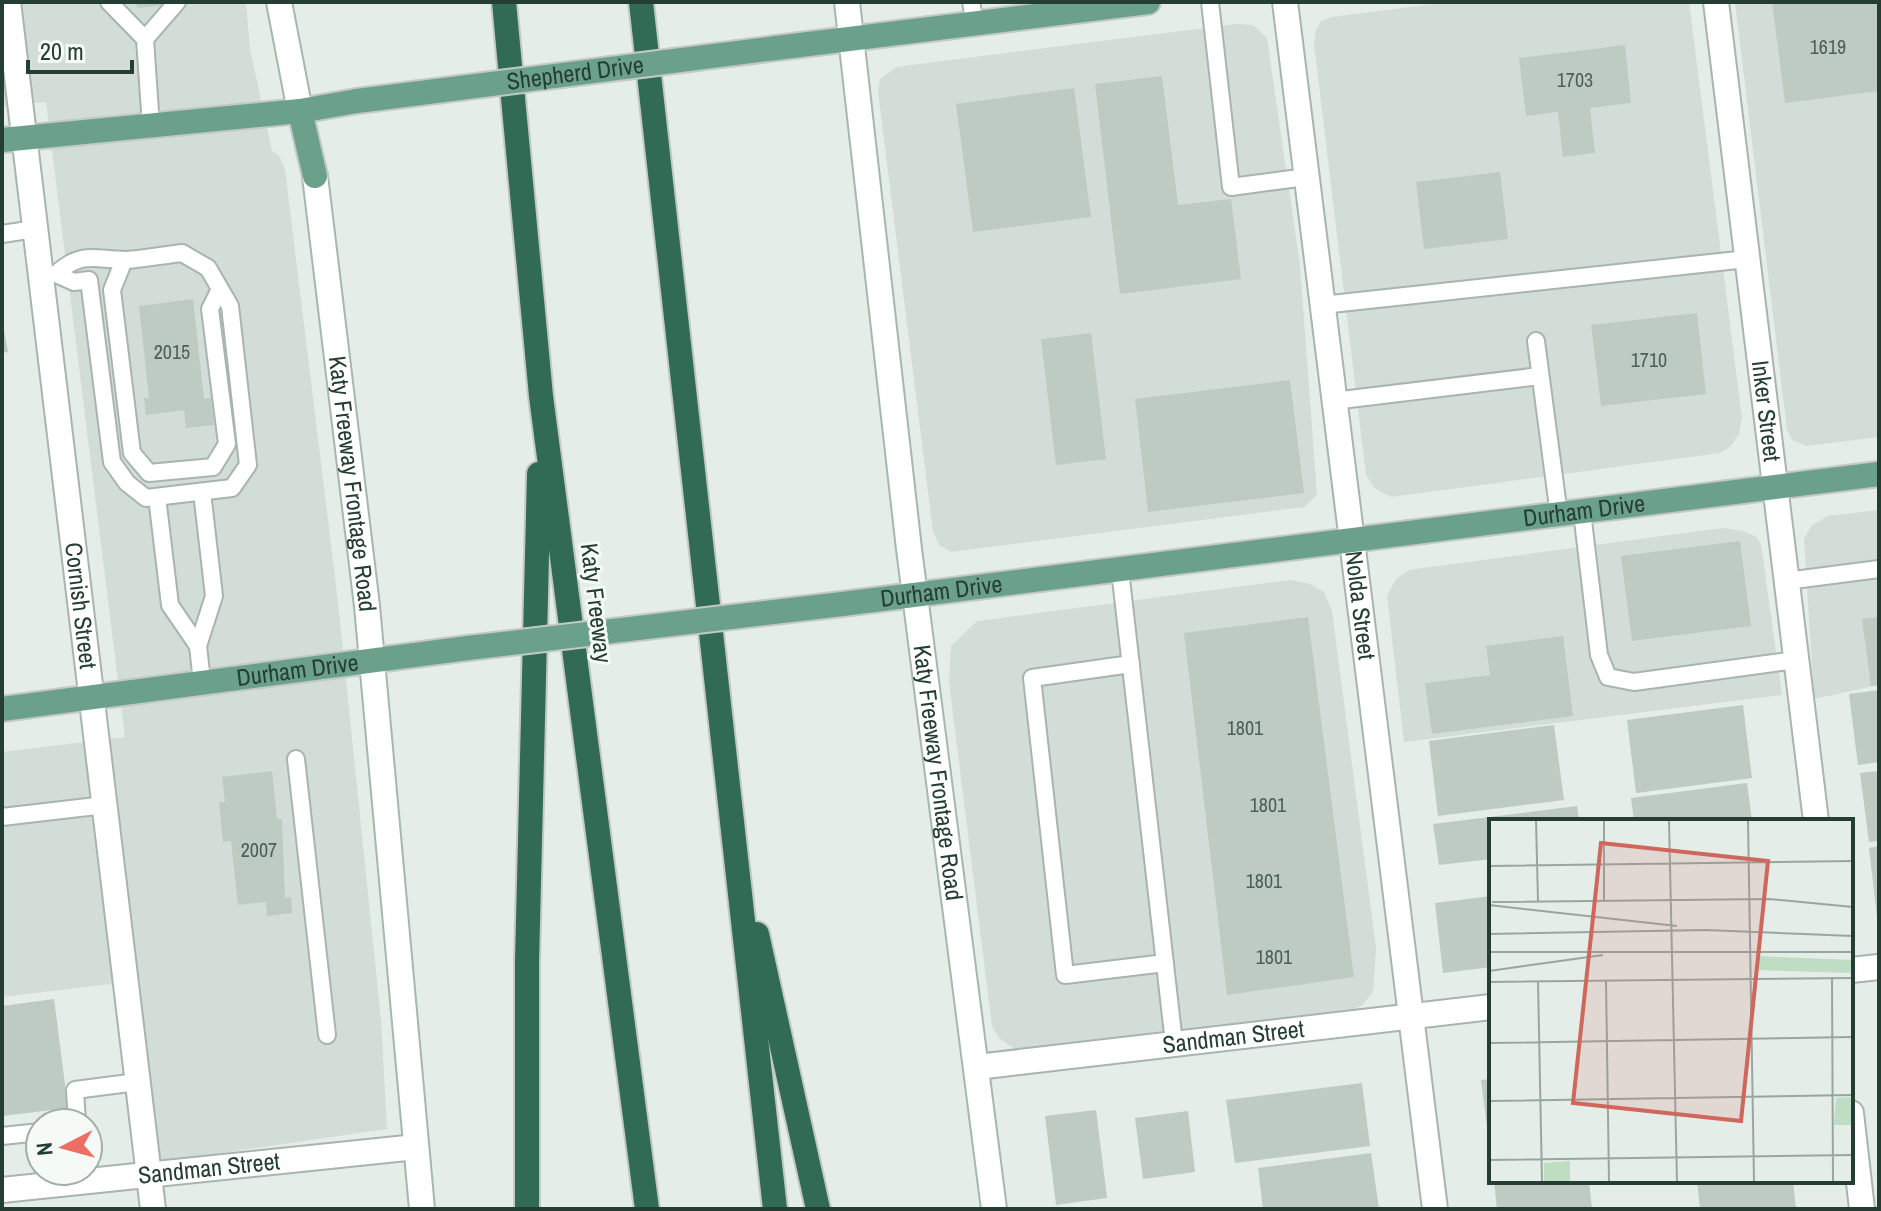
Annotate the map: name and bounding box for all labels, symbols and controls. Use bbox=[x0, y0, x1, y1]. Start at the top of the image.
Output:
scale bar bbox=[28, 24, 132, 74]
house number: 1619 bbox=[1810, 33, 1846, 60]
text: 20 m bbox=[40, 35, 84, 67]
street label: Shepherd Drive bbox=[505, 48, 646, 97]
house number: 1703 bbox=[1557, 66, 1593, 93]
house number: 2015 bbox=[154, 338, 190, 365]
house number: 1710 bbox=[1631, 346, 1667, 373]
street label: Katy Freeway Frontage Road bbox=[322, 354, 384, 613]
street label: Inker Street bbox=[1745, 358, 1789, 464]
street label: Durham Drive bbox=[1521, 486, 1647, 533]
street label: Cornish Street bbox=[58, 541, 105, 671]
street label: Katy Freeway bbox=[574, 541, 620, 665]
street label: Nolda Street bbox=[1338, 549, 1384, 662]
street label: Durham Drive bbox=[878, 567, 1004, 614]
street label: Katy Freeway Frontage Road bbox=[906, 643, 971, 902]
street label: Durham Drive bbox=[234, 646, 360, 693]
house number: 1801 bbox=[1227, 714, 1263, 741]
house number: 1801 bbox=[1250, 791, 1286, 818]
inset map bbox=[1489, 819, 1853, 1183]
house number: 2007 bbox=[241, 836, 277, 863]
house number: 1801 bbox=[1246, 867, 1282, 894]
house number: 1801 bbox=[1256, 943, 1292, 970]
street label: Sandman Street bbox=[1161, 1012, 1306, 1060]
north arrow bbox=[24, 1107, 104, 1187]
text: N bbox=[29, 1141, 60, 1157]
street label: Sandman Street bbox=[136, 1144, 282, 1191]

